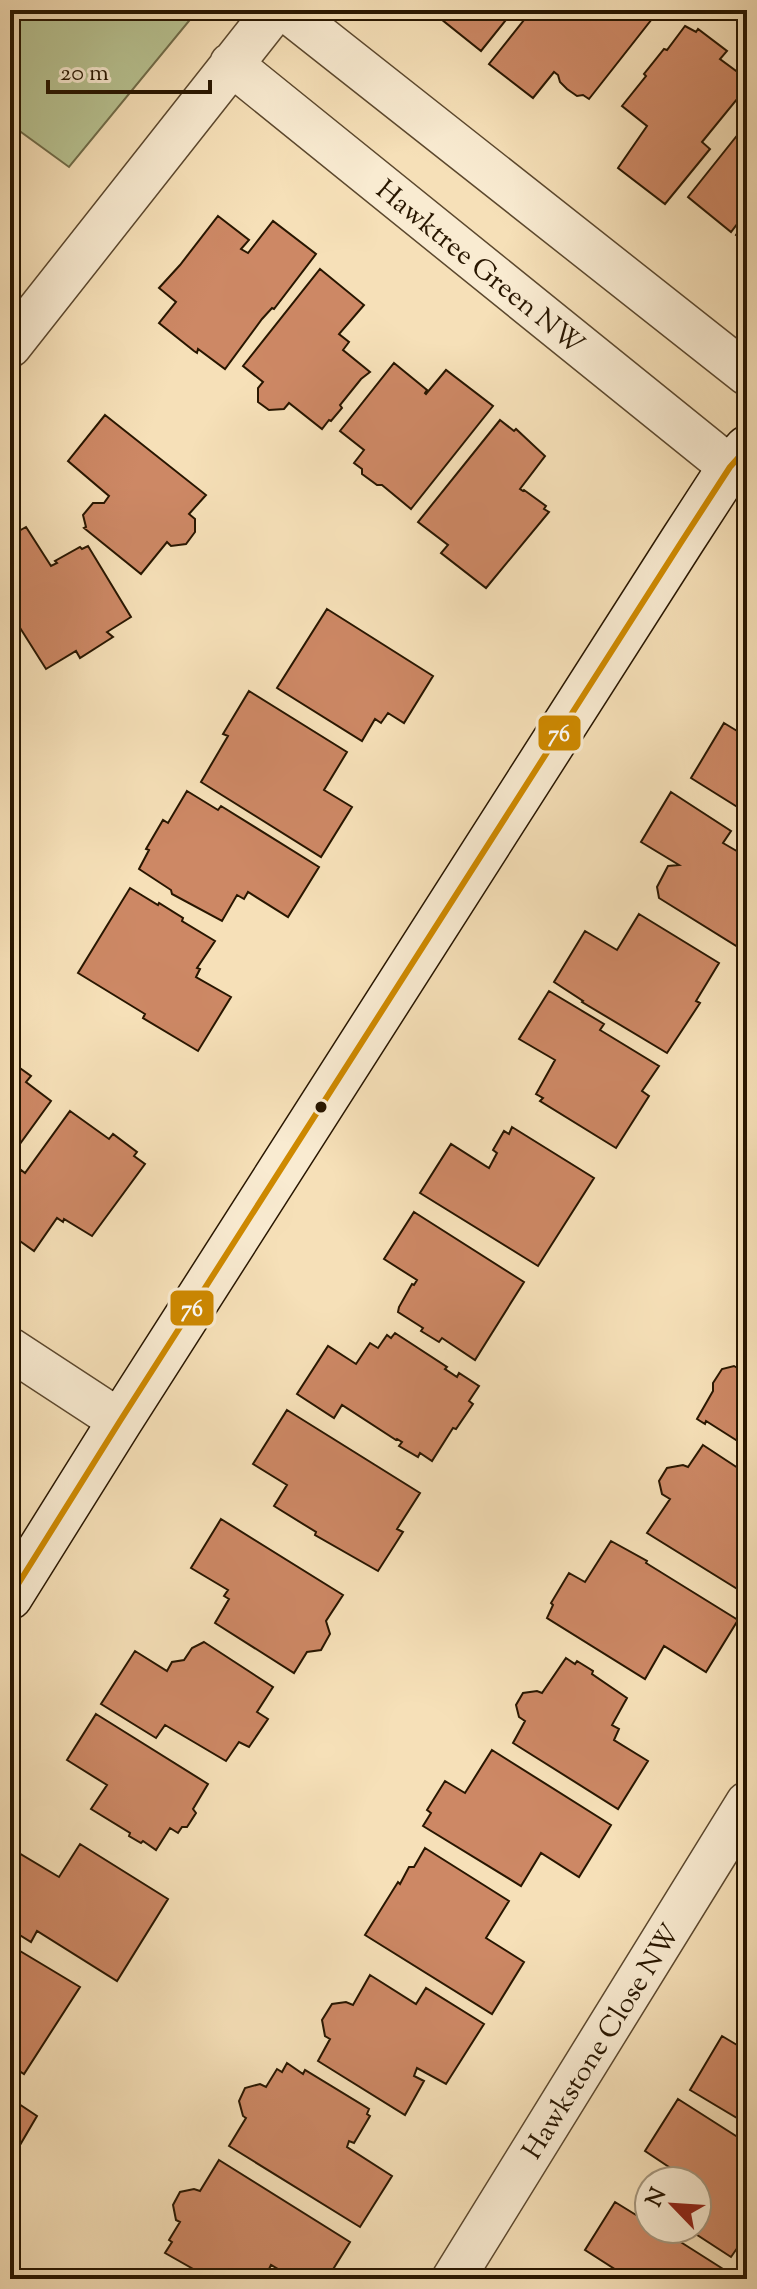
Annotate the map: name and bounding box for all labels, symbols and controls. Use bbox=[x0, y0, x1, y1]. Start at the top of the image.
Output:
scale bar bbox=[48, 44, 210, 94]
text: 20 m bbox=[60, 57, 109, 91]
street label: Hawktree Green NW bbox=[366, 172, 592, 365]
line badge: 76 bbox=[537, 714, 582, 752]
text: 76 bbox=[548, 720, 570, 752]
unlabelled marker bbox=[313, 1099, 329, 1115]
line badge: 76 bbox=[169, 1289, 215, 1327]
text: 76 bbox=[181, 1295, 203, 1327]
street label: Hawkstone Close NW bbox=[514, 1917, 691, 2168]
north arrow bbox=[633, 2165, 713, 2245]
text: N bbox=[639, 2183, 676, 2213]

